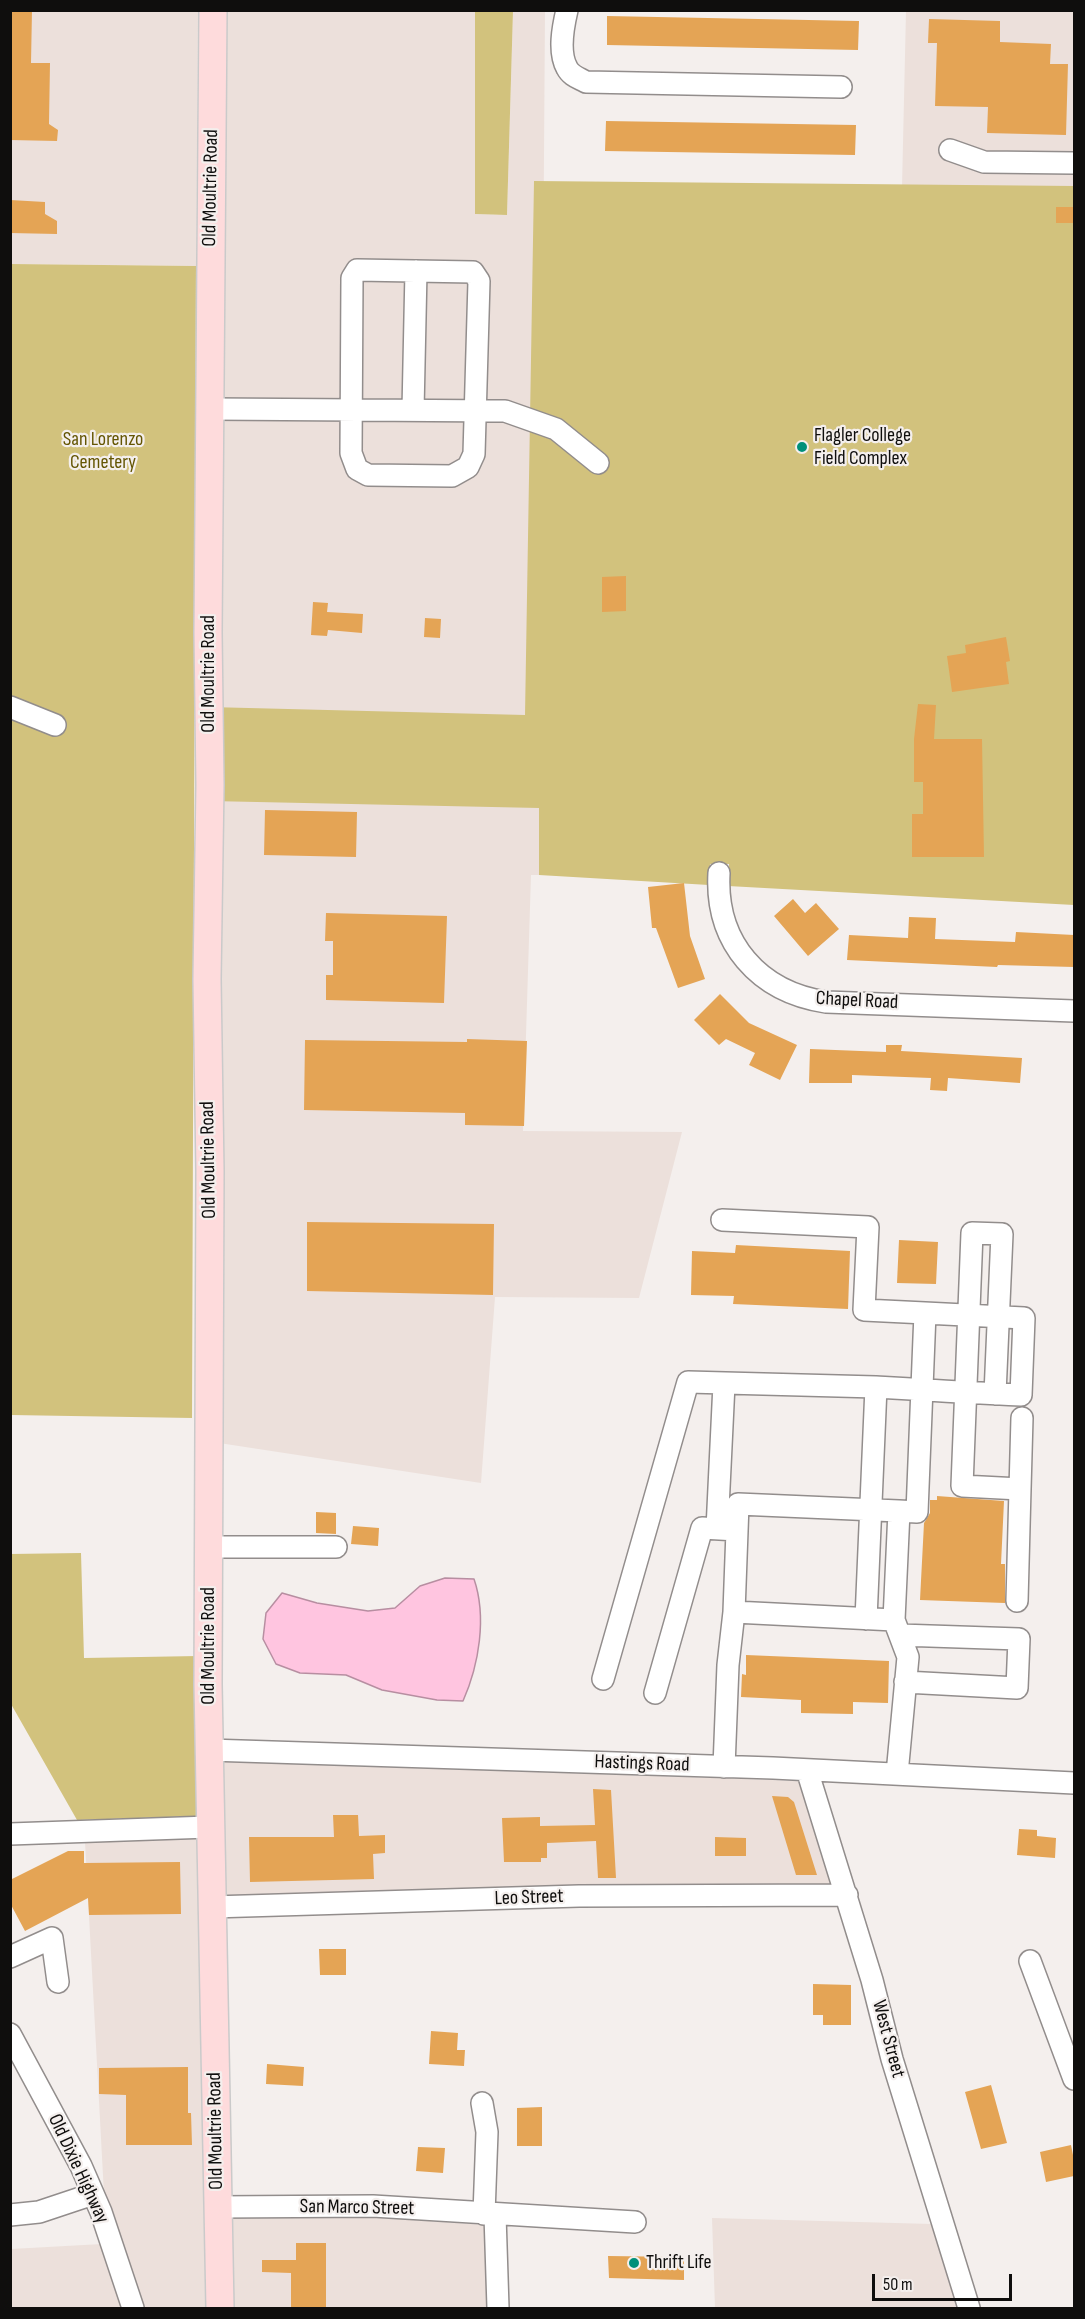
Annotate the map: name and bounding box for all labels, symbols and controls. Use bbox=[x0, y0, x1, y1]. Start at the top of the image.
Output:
street label: Old Moultrie Road bbox=[198, 129, 224, 247]
place label: Flagler College Field Complex bbox=[814, 424, 911, 471]
park label: San Lorenzo Cemetery bbox=[63, 428, 143, 475]
marker: Flagler College Field Complex bbox=[795, 440, 809, 454]
street label: Old Moultrie Road bbox=[197, 615, 221, 733]
street label: Chapel Road bbox=[815, 987, 899, 1015]
street label: Old Moultrie Road bbox=[196, 1101, 222, 1219]
street label: Old Moultrie Road bbox=[197, 1587, 221, 1705]
street label: Hastings Road bbox=[594, 1750, 690, 1778]
street label: Leo Street bbox=[494, 1885, 564, 1911]
street label: West Street bbox=[866, 1998, 910, 2080]
street label: Old Moultrie Road bbox=[203, 2072, 229, 2190]
street label: Old Dixie Highway bbox=[42, 2111, 114, 2227]
street label: San Marco Street bbox=[299, 2195, 415, 2221]
place label: Thrift Life bbox=[646, 2251, 711, 2275]
marker: Thrift Life bbox=[627, 2256, 641, 2270]
scale bar bbox=[875, 2262, 1014, 2300]
text: 50 m bbox=[883, 2274, 913, 2295]

